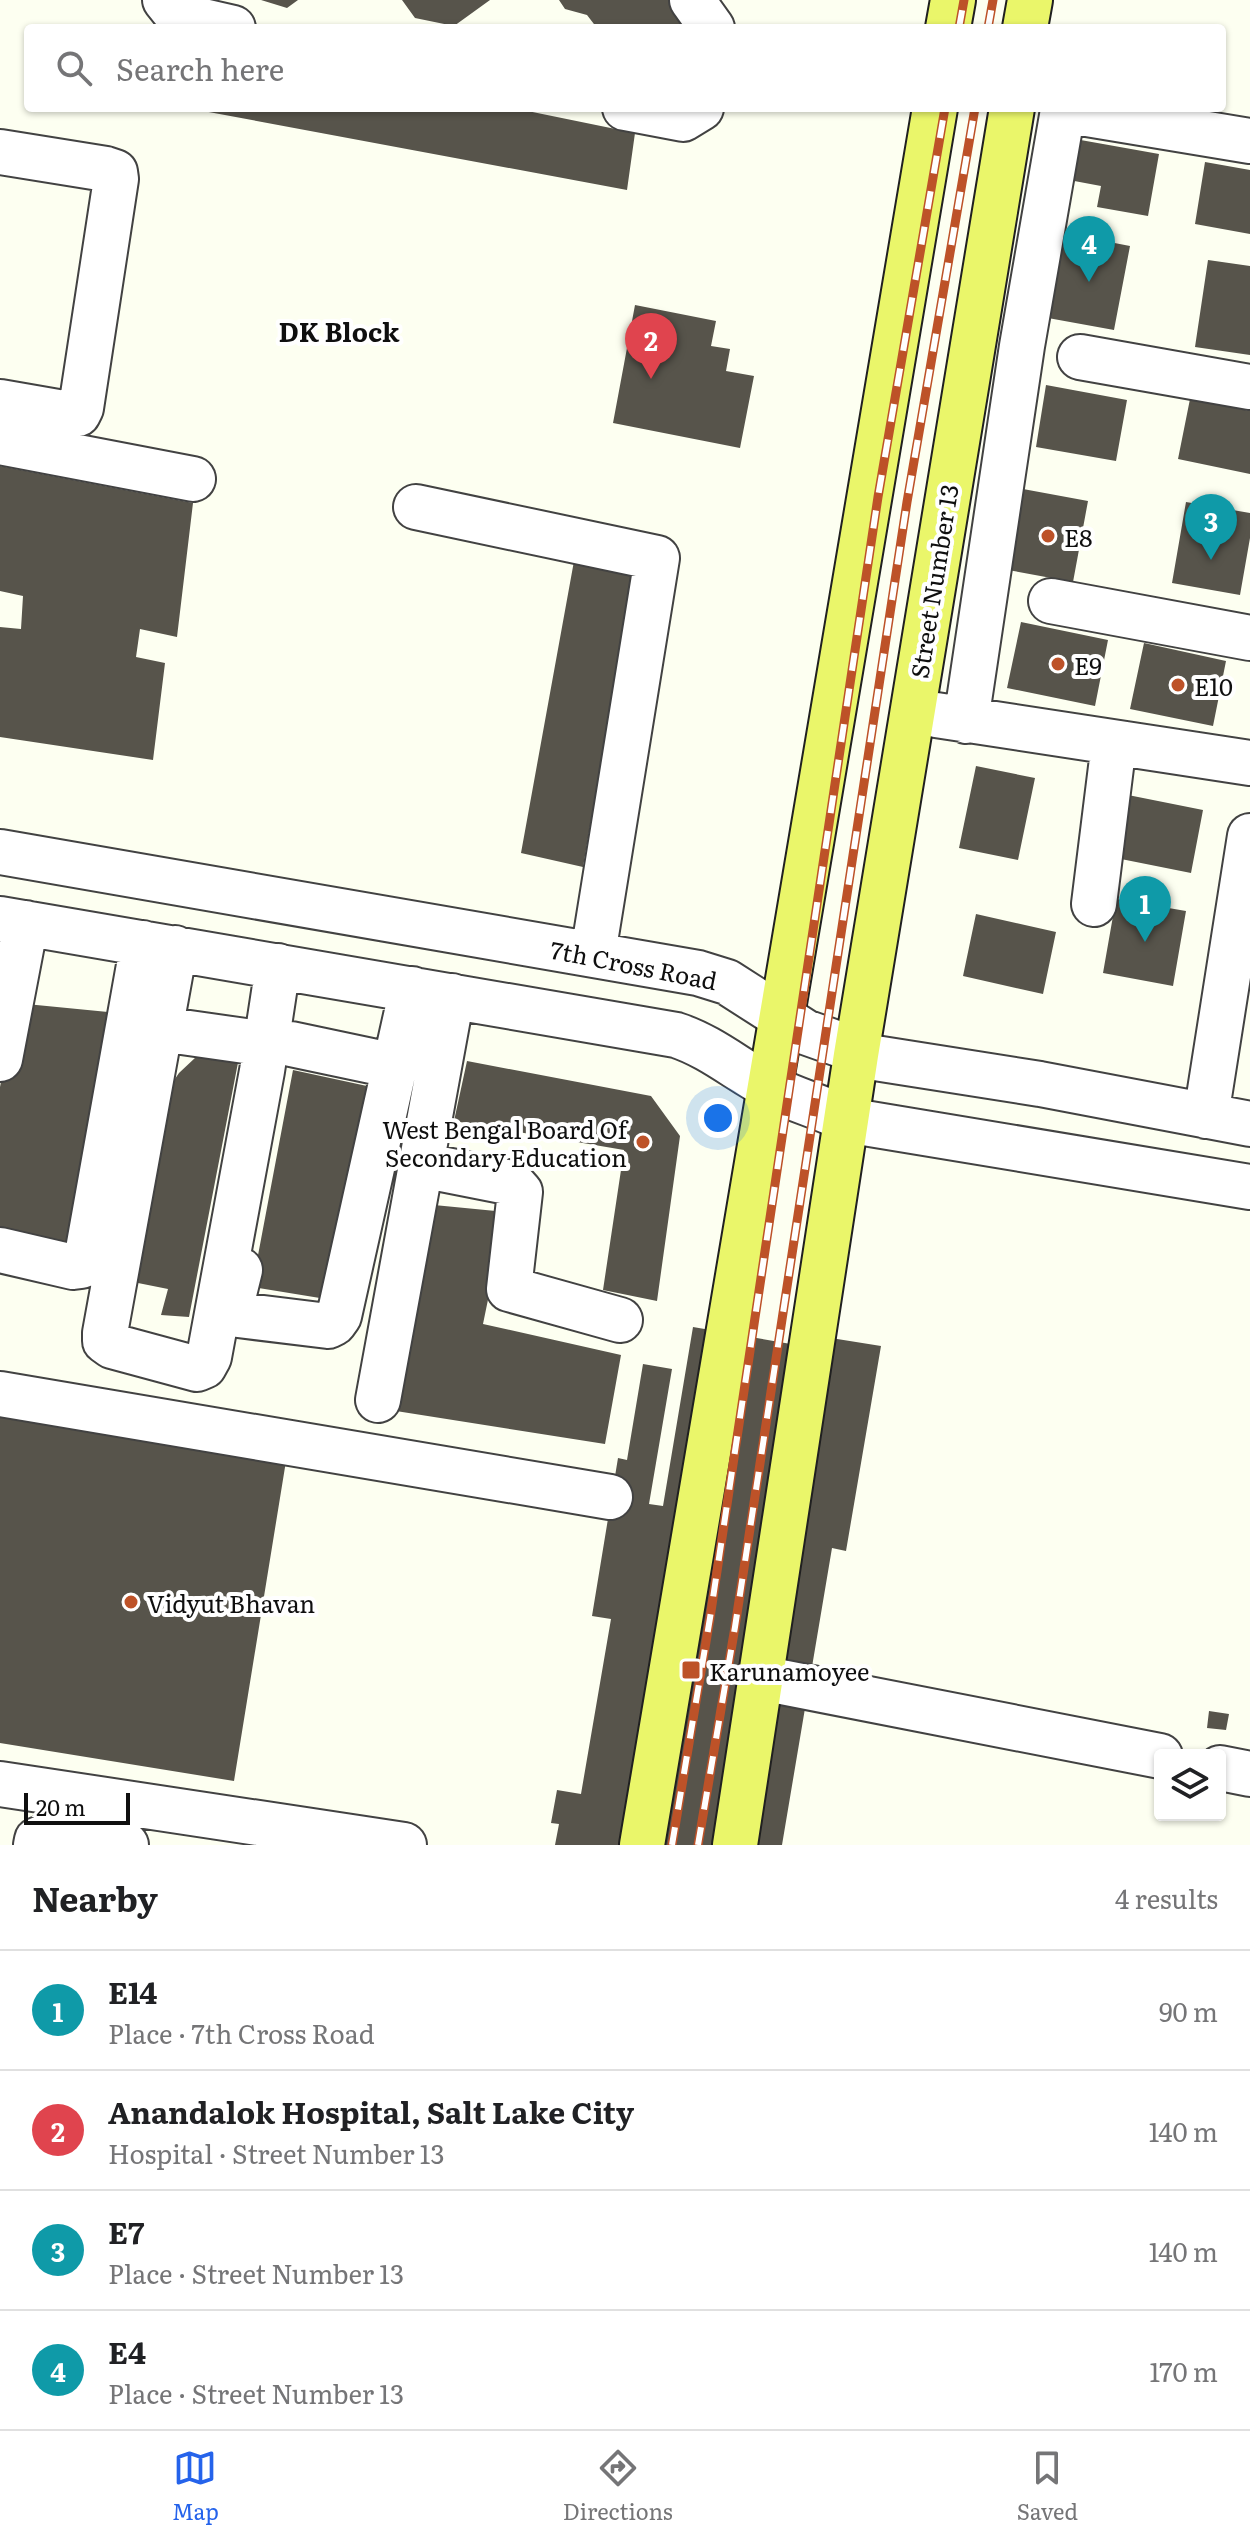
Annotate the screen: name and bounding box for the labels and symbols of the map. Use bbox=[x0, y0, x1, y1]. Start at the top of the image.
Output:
pin: 4 bbox=[1063, 216, 1115, 282]
district label: DK Block bbox=[279, 311, 400, 350]
pin: 2 bbox=[625, 313, 677, 379]
street label: Street Number 13 bbox=[900, 481, 966, 681]
pin: 3 bbox=[1185, 494, 1237, 560]
place label: E8 bbox=[1064, 519, 1093, 554]
marker: E8 bbox=[1039, 527, 1057, 545]
place label: E9 bbox=[1074, 647, 1102, 682]
marker: E9 bbox=[1049, 655, 1067, 673]
place label: E10 bbox=[1194, 668, 1233, 703]
marker: E10 bbox=[1169, 676, 1187, 694]
pin: 1 bbox=[1119, 876, 1171, 942]
street label: 7th Cross Road bbox=[548, 931, 721, 997]
your location bbox=[698, 1098, 738, 1138]
place label: West Bengal Board Of Secondary Education bbox=[382, 1111, 629, 1174]
marker: West Bengal Board Of Secondary Education bbox=[634, 1133, 652, 1151]
place label: Vidyut Bhavan bbox=[147, 1585, 315, 1620]
marker: Vidyut Bhavan bbox=[122, 1593, 140, 1611]
place label: Karunamoyee bbox=[709, 1653, 870, 1688]
marker: Karunamoyee bbox=[680, 1659, 702, 1681]
scale bar bbox=[24, 1789, 130, 1825]

